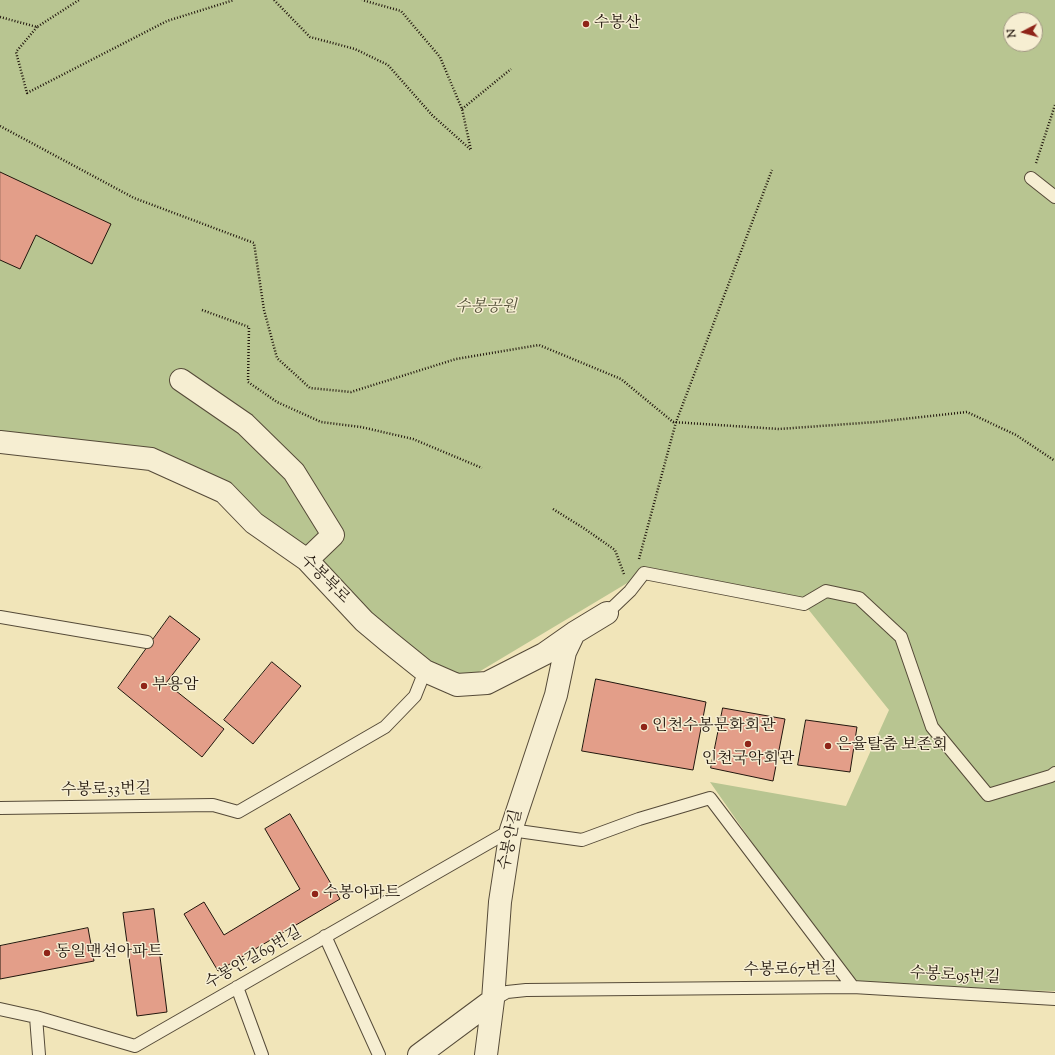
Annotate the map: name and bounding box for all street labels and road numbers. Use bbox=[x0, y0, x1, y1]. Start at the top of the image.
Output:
street label: 수봉북로 bbox=[295, 551, 353, 609]
street label: 수봉로33번길 bbox=[61, 781, 151, 801]
street label: 수봉안길 bbox=[496, 808, 528, 872]
street label: 수봉안길69번길 bbox=[202, 924, 306, 994]
street label: 수봉로67번길 bbox=[743, 961, 837, 981]
street label: 수봉로95번길 bbox=[909, 965, 1001, 989]

